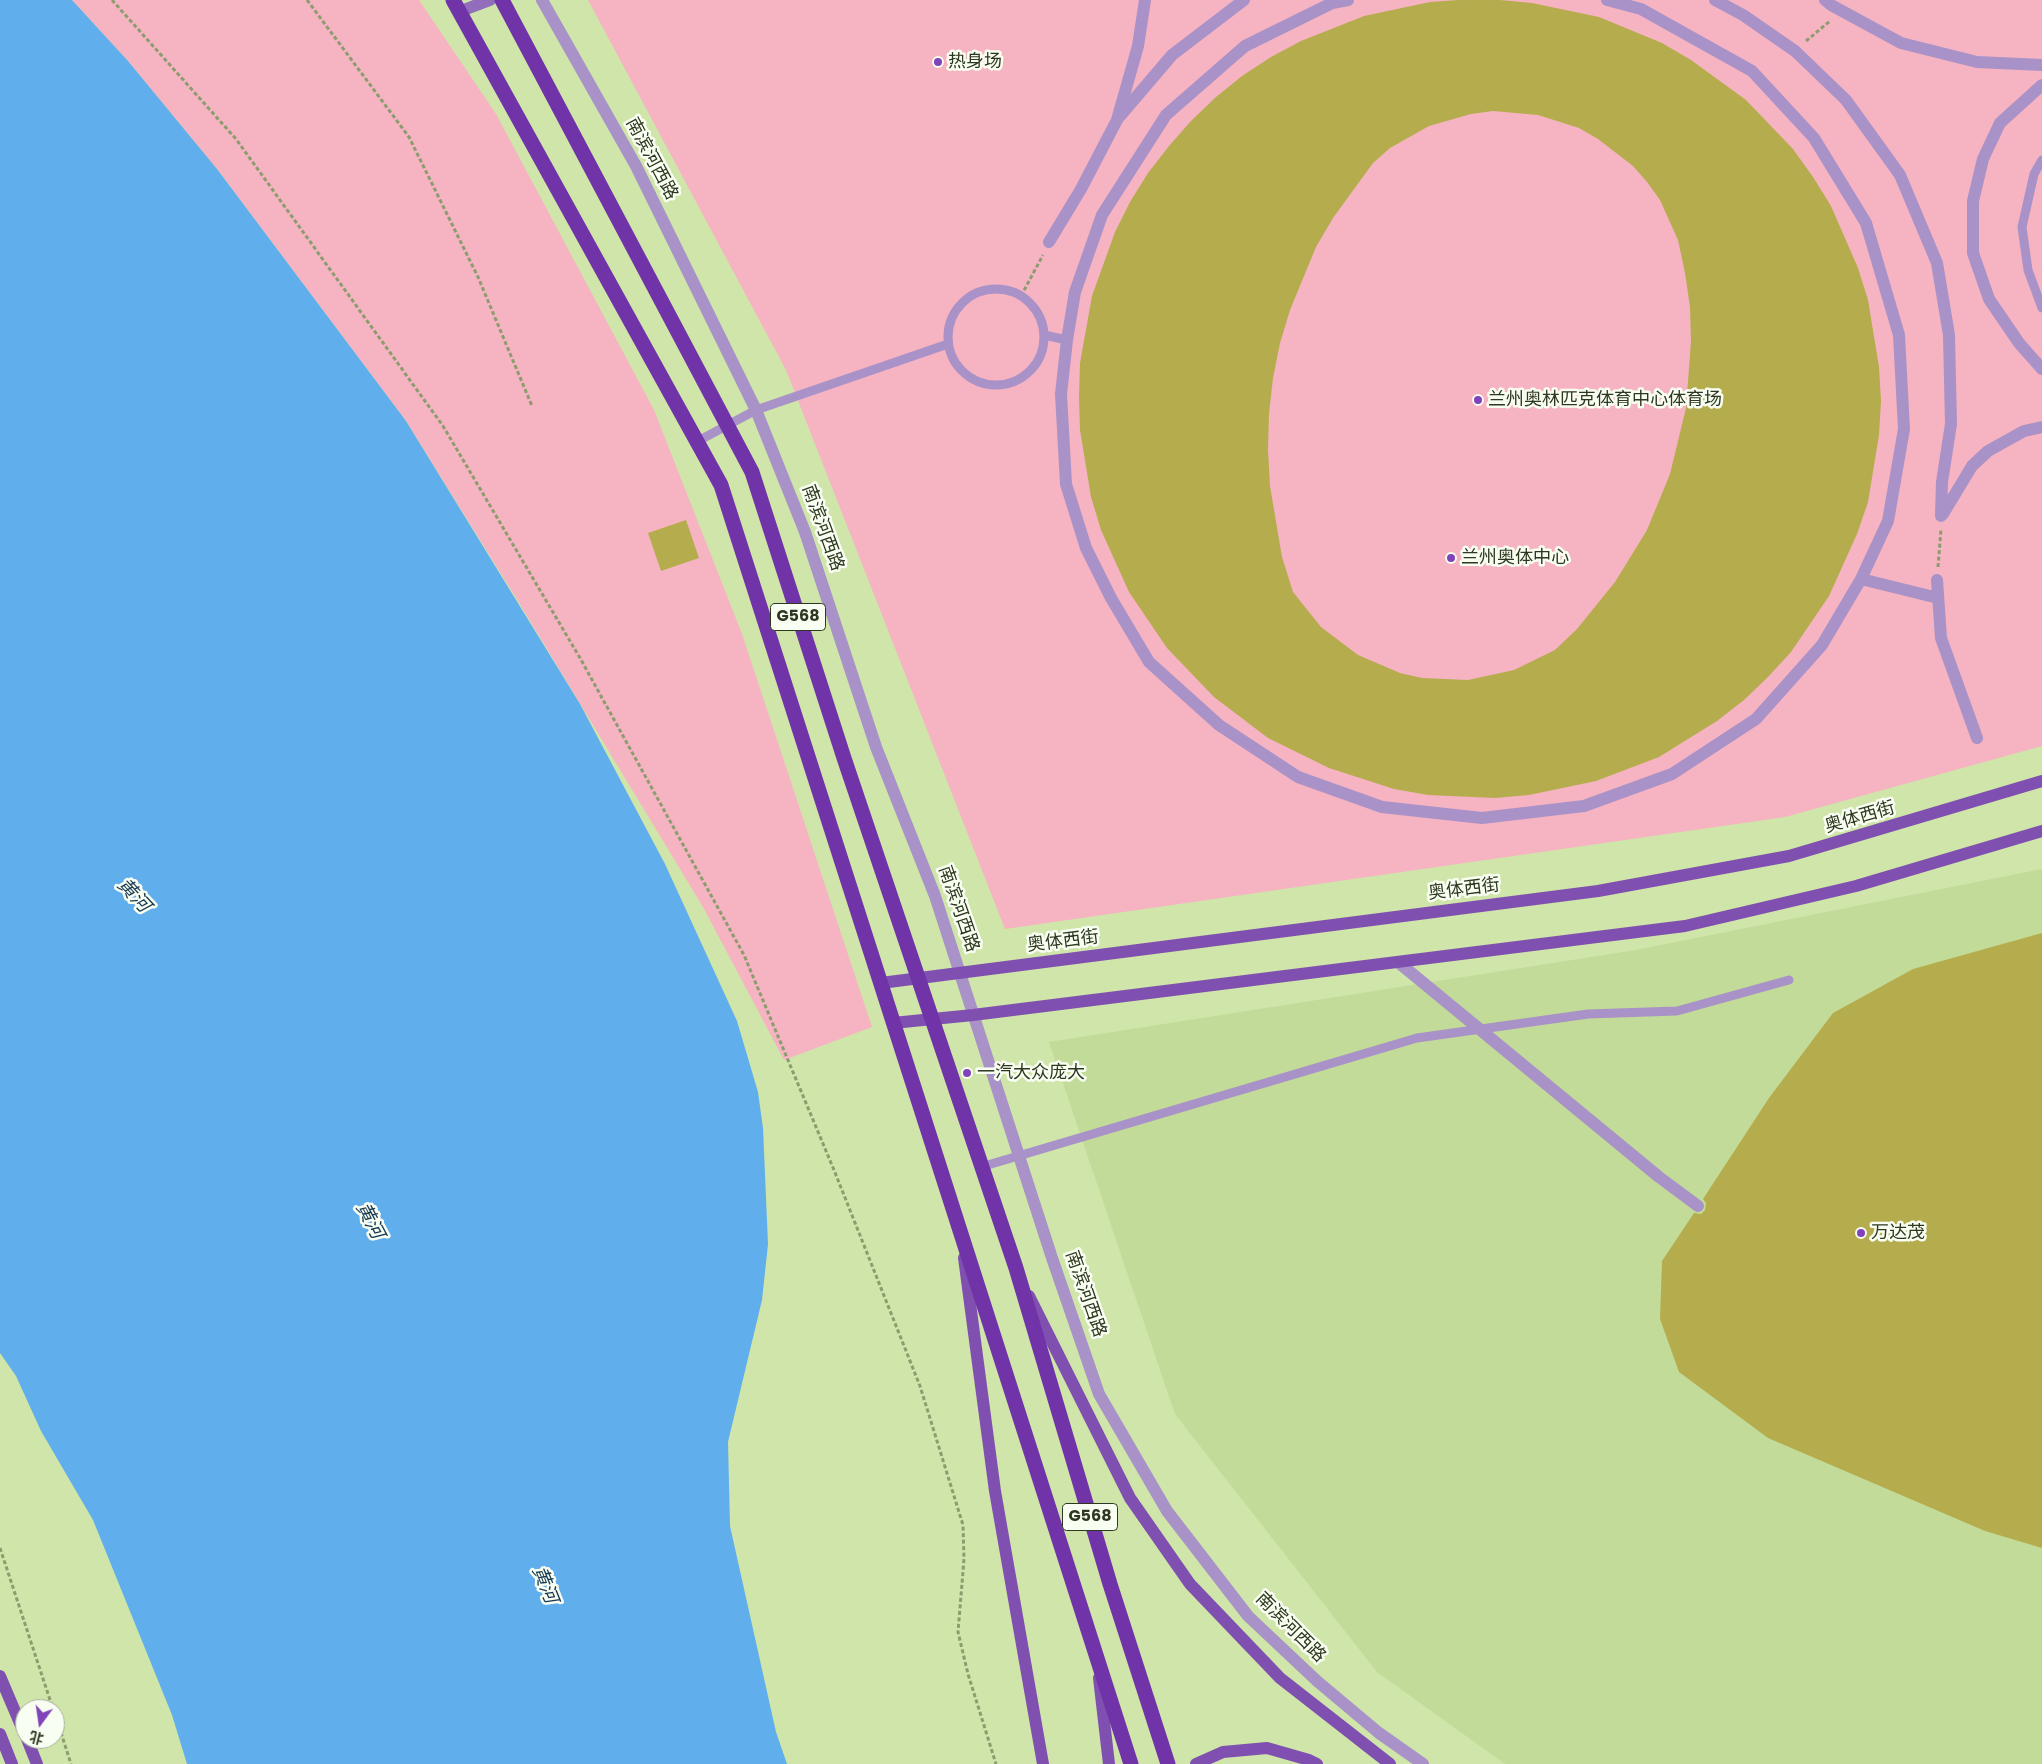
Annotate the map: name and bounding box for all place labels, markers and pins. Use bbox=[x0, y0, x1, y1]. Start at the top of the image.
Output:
place label: 热身场 bbox=[948, 51, 1002, 73]
marker: 热身场 bbox=[932, 56, 944, 68]
place label: 兰州奥林匹克体育中心体育场 bbox=[1488, 389, 1722, 411]
marker: 兰州奥林匹克体育中心体育场 bbox=[1472, 394, 1484, 406]
place label: 兰州奥体中心 bbox=[1461, 547, 1569, 569]
marker: 兰州奥体中心 bbox=[1445, 552, 1457, 564]
place label: 一汽大众庞大 bbox=[977, 1062, 1085, 1084]
marker: 一汽大众庞大 bbox=[961, 1067, 973, 1079]
place label: 万达茂 bbox=[1871, 1222, 1925, 1244]
marker: 万达茂 bbox=[1855, 1227, 1867, 1239]

